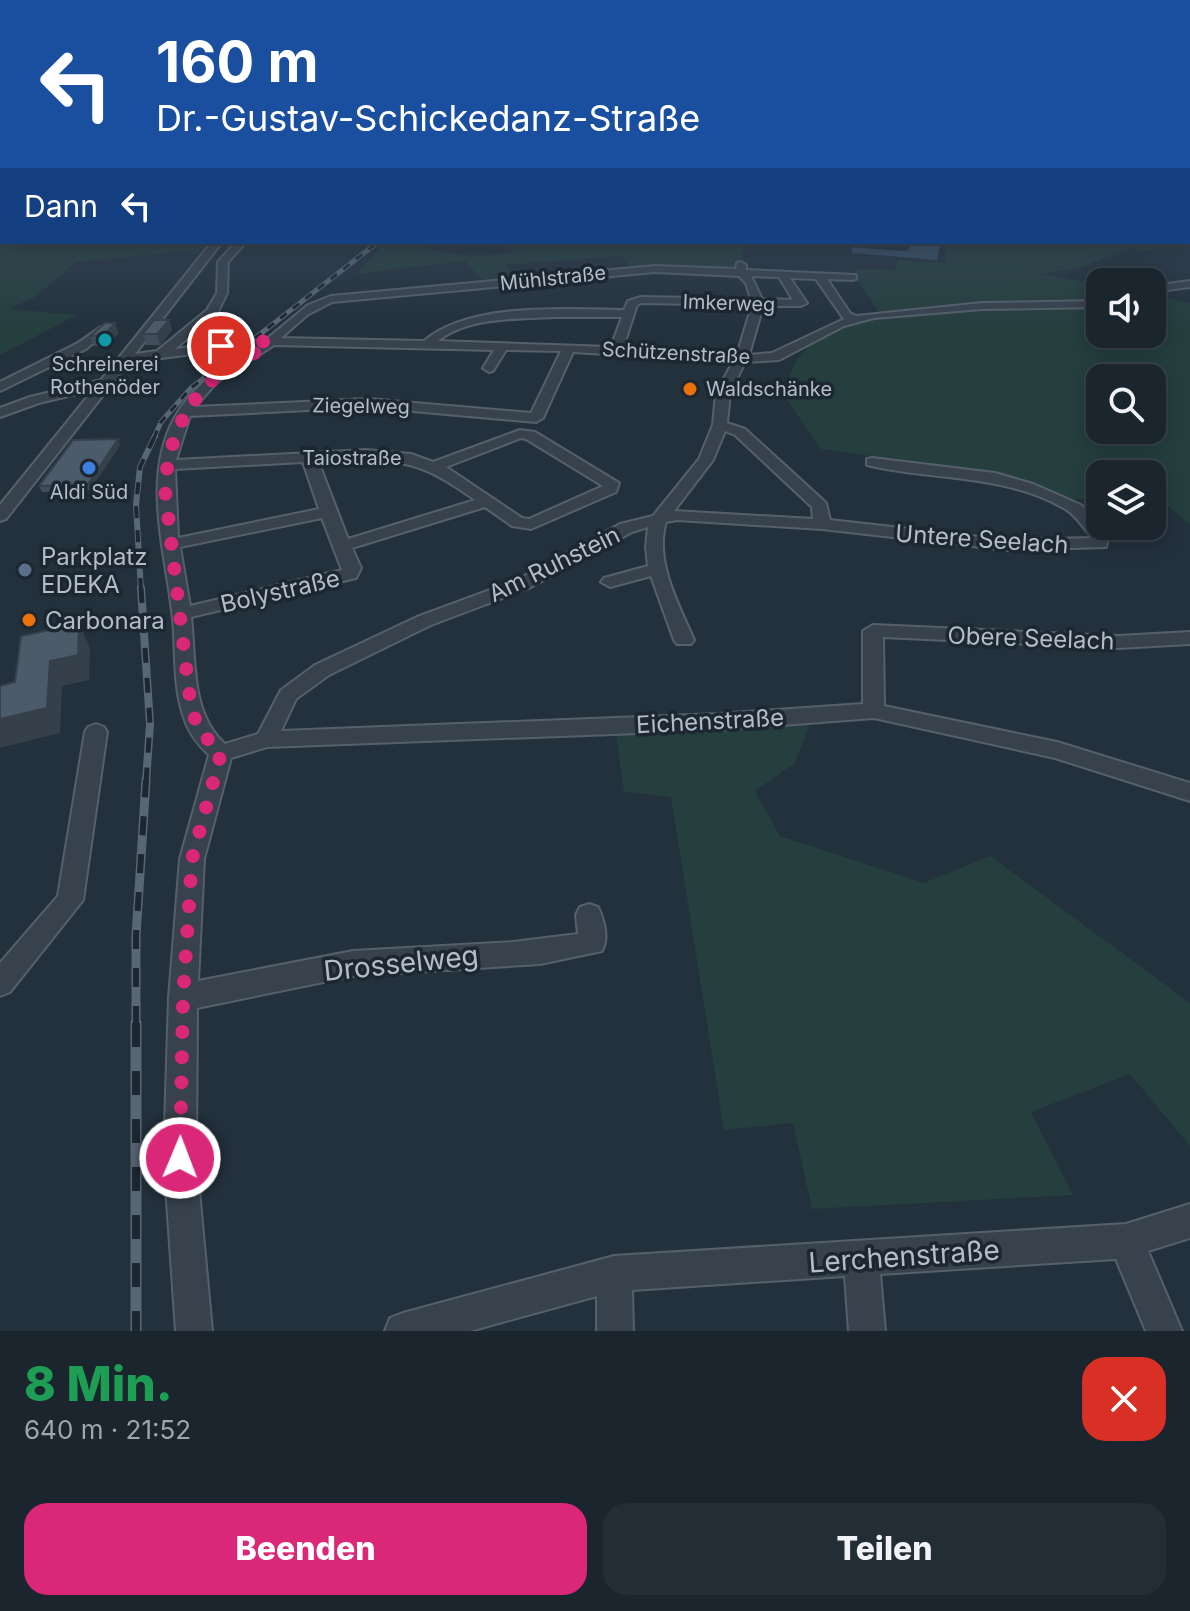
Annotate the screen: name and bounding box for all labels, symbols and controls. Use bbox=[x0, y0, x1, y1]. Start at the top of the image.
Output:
text: 160 m bbox=[156, 28, 319, 96]
icon: left bbox=[24, 32, 128, 136]
text: Dr.-Gustav-Schickedanz-Straße bbox=[156, 96, 700, 140]
icon: left bbox=[114, 184, 158, 228]
text: Dann bbox=[24, 188, 98, 224]
street label: Mühlstraße bbox=[499, 261, 607, 295]
map controls bbox=[1086, 268, 1166, 540]
button: sound bbox=[1086, 268, 1166, 348]
street label: Imkerweg bbox=[682, 289, 776, 317]
pin bbox=[187, 312, 255, 380]
icon: arrive bbox=[199, 324, 243, 368]
marker: Schreinerei Rothenöder bbox=[96, 331, 114, 349]
street label: Schützenstraße bbox=[601, 337, 751, 369]
place label: Schreinerei Rothenöder bbox=[50, 352, 160, 399]
button: search bbox=[1086, 364, 1166, 444]
place label: Waldschänke bbox=[706, 377, 832, 401]
marker: Waldschänke bbox=[681, 380, 699, 398]
street label: Ziegelweg bbox=[312, 393, 410, 419]
street label: Taiostraße bbox=[302, 446, 402, 470]
marker: Aldi Süd bbox=[80, 459, 98, 477]
button: layers bbox=[1086, 460, 1166, 540]
place label: Aldi Süd bbox=[50, 480, 128, 504]
street label: Untere Seelach bbox=[894, 518, 1070, 560]
street label: Am Ruhstein bbox=[484, 520, 624, 608]
place label: Parkplatz EDEKA bbox=[41, 542, 147, 599]
marker: Parkplatz EDEKA bbox=[16, 561, 34, 579]
street label: Bolystraße bbox=[218, 563, 342, 619]
place label: Carbonara bbox=[45, 606, 165, 635]
marker: Carbonara bbox=[20, 611, 38, 629]
street label: Obere Seelach bbox=[947, 621, 1115, 655]
street label: Eichenstraße bbox=[635, 703, 785, 739]
street label: Drosselweg bbox=[322, 938, 480, 988]
position arrow bbox=[138, 1116, 222, 1200]
street label: Lerchenstraße bbox=[807, 1232, 1001, 1280]
text: 8 Min. bbox=[24, 1354, 173, 1413]
button: close bbox=[1082, 1357, 1166, 1441]
text: 640 m · 21:52 bbox=[24, 1414, 191, 1445]
button: Beenden bbox=[24, 1503, 587, 1595]
button: Teilen bbox=[603, 1503, 1166, 1595]

